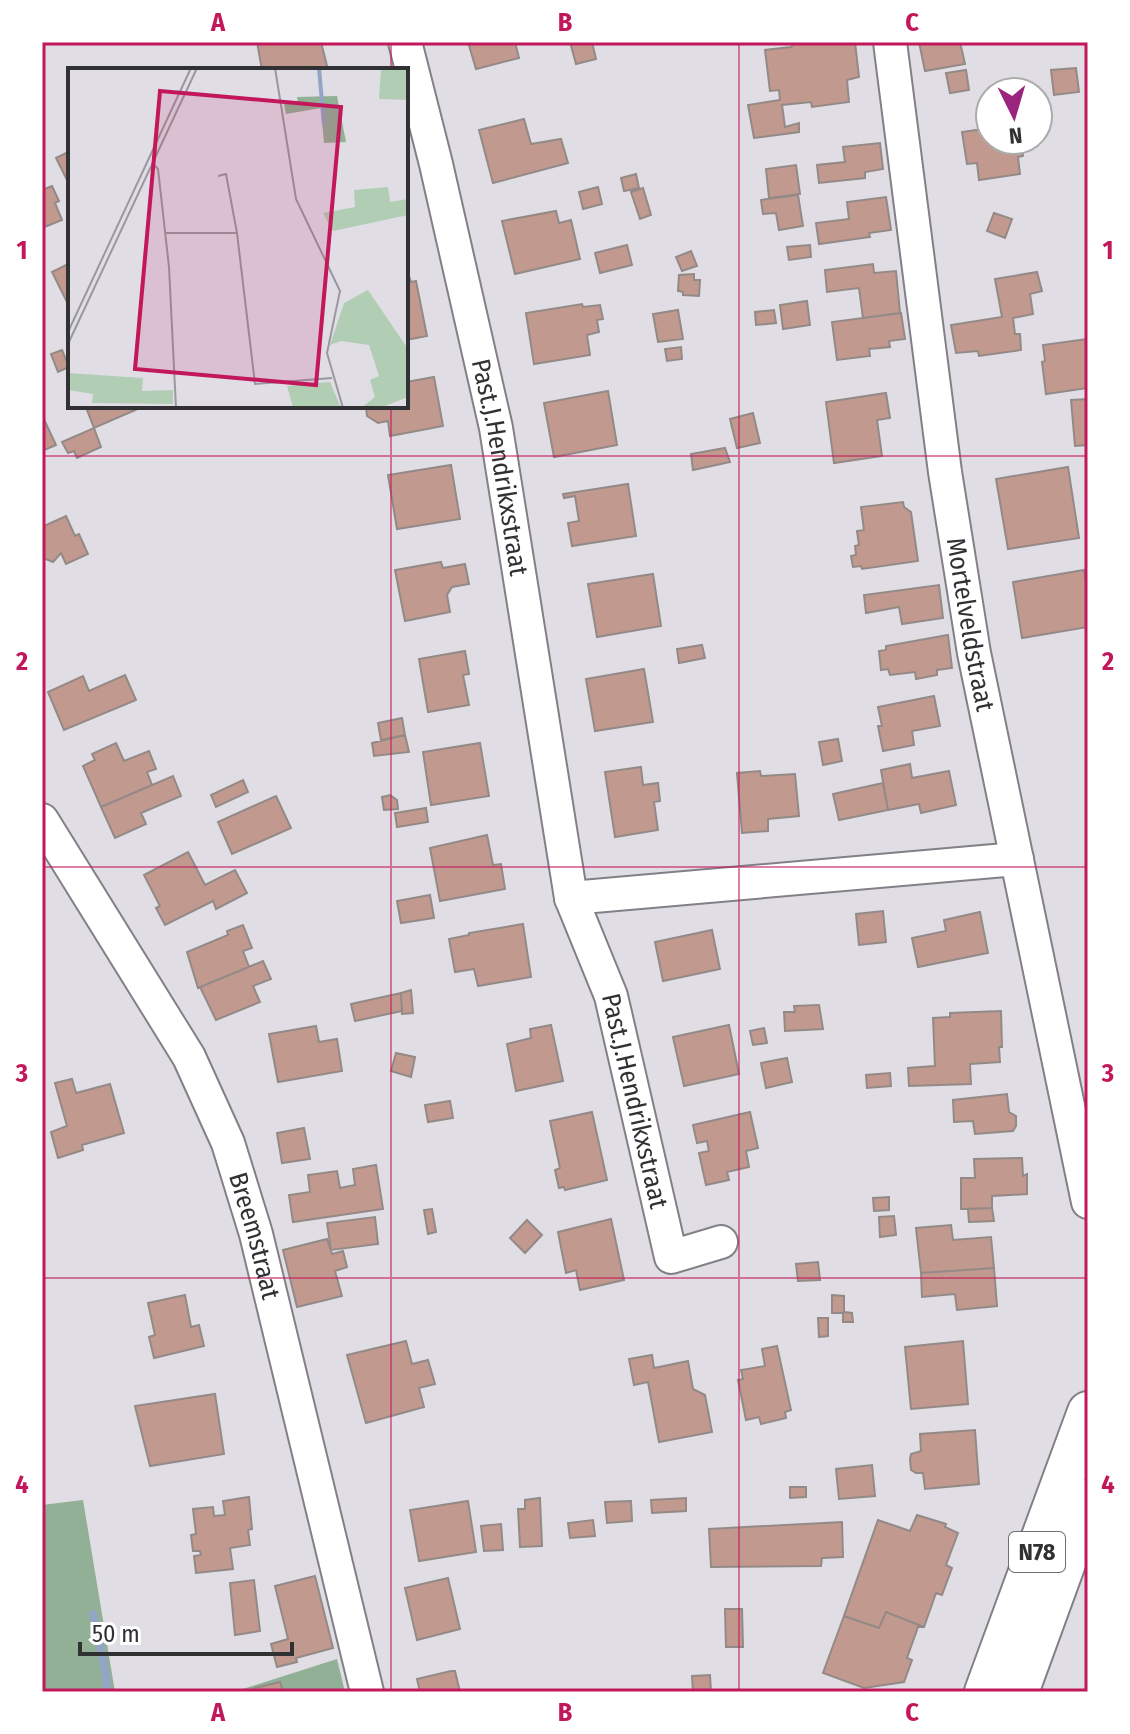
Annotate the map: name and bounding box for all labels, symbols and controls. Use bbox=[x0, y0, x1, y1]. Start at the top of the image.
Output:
text: A bbox=[210, 7, 226, 38]
text: B bbox=[558, 7, 573, 38]
text: C bbox=[905, 7, 919, 38]
inset map bbox=[68, 68, 408, 408]
north arrow bbox=[974, 76, 1054, 156]
text: N bbox=[1008, 121, 1023, 149]
text: 1 bbox=[17, 235, 28, 266]
text: 1 bbox=[1103, 235, 1114, 266]
street label: Past.J.Hendrikxstraat bbox=[465, 356, 534, 578]
street label: Mortelveldstraat bbox=[940, 535, 1001, 715]
text: 2 bbox=[15, 646, 28, 677]
text: 2 bbox=[1101, 646, 1114, 677]
street label: Past.J.Hendrikxstraat bbox=[595, 990, 674, 1212]
text: 3 bbox=[15, 1058, 28, 1089]
text: 3 bbox=[1101, 1058, 1114, 1089]
street label: Breemstraat bbox=[222, 1169, 286, 1303]
text: 4 bbox=[15, 1469, 29, 1500]
text: 4 bbox=[1101, 1469, 1115, 1500]
road number: N78 bbox=[1009, 1532, 1065, 1572]
scale bar bbox=[80, 1606, 292, 1656]
text: 50 m bbox=[92, 1620, 140, 1648]
text: A bbox=[210, 1697, 226, 1728]
text: B bbox=[558, 1697, 573, 1728]
text: C bbox=[905, 1697, 919, 1728]

